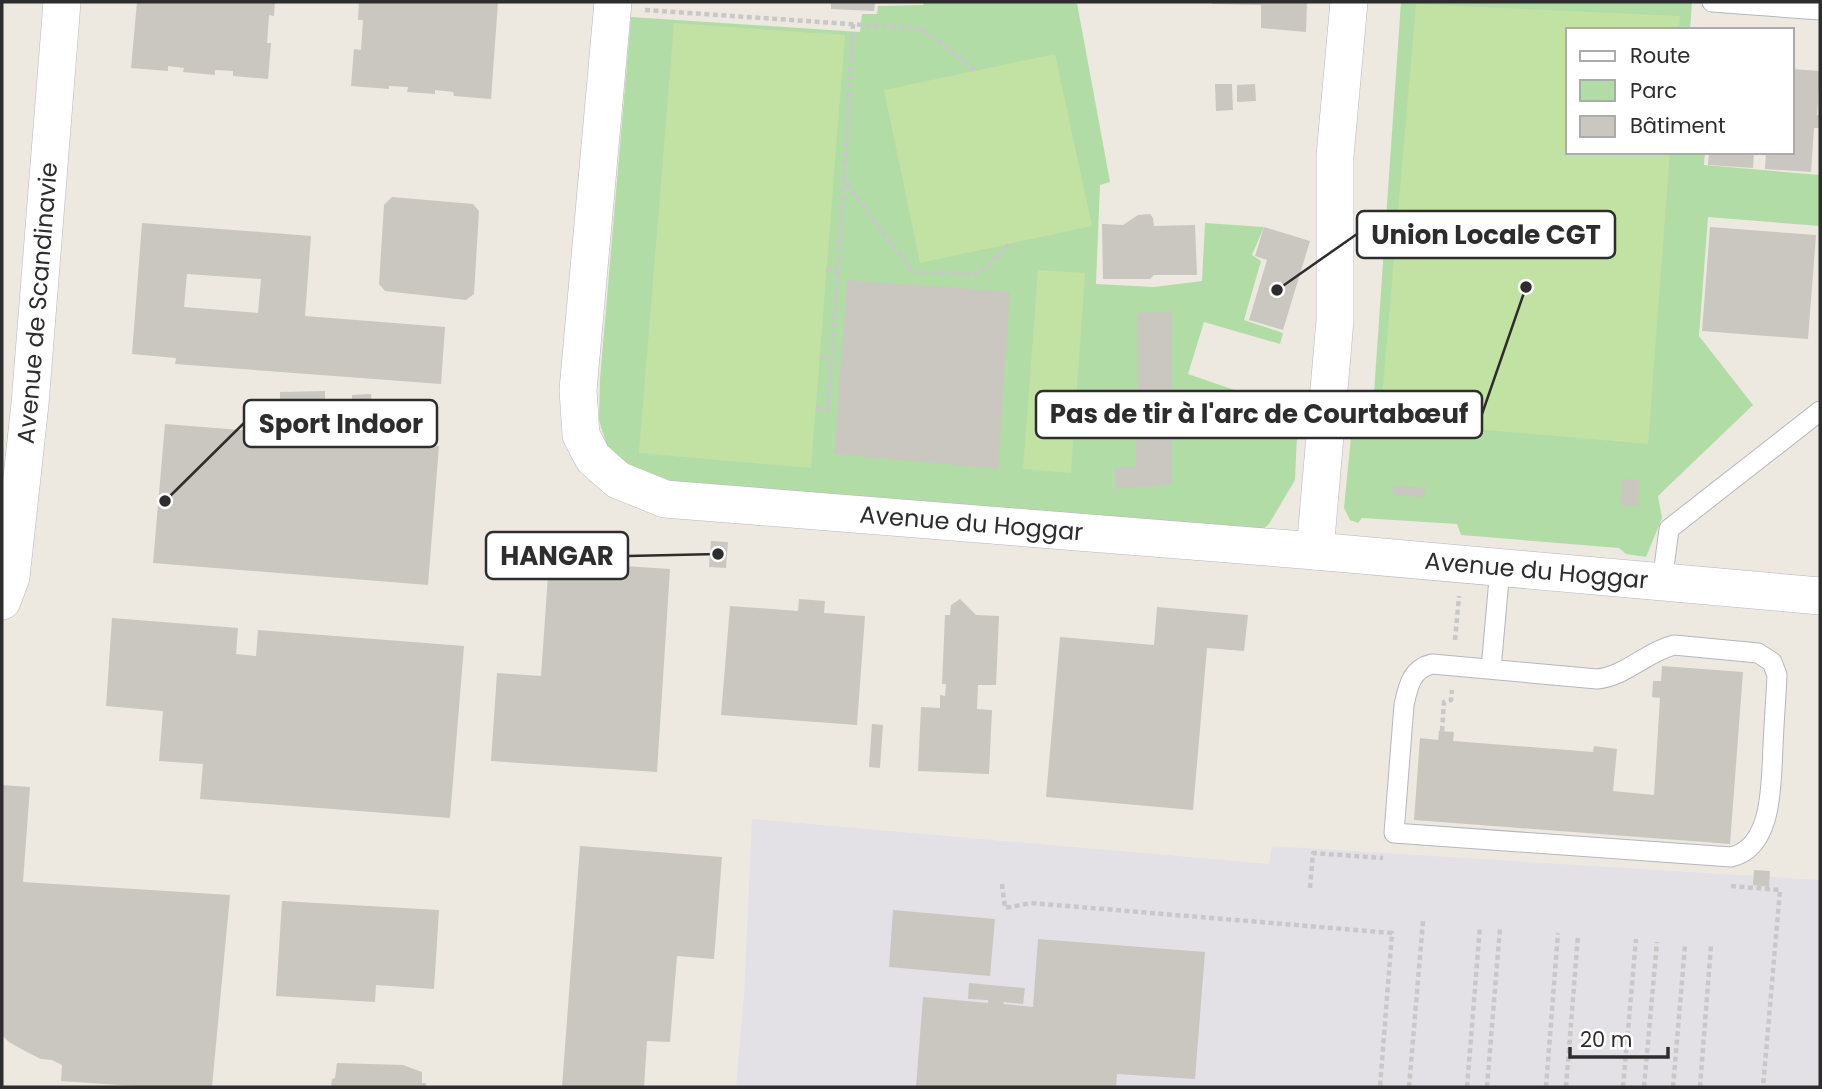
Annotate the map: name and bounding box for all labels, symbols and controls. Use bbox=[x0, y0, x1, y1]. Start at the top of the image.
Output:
legend bbox=[1566, 28, 1794, 154]
text: Route bbox=[1630, 41, 1690, 70]
text: Parc bbox=[1630, 76, 1677, 105]
text: Bâtiment bbox=[1630, 111, 1726, 140]
street label: Avenue de Scandinavie bbox=[9, 161, 65, 445]
callout: Union Locale CGT bbox=[1357, 211, 1615, 258]
text: Union Locale CGT bbox=[1371, 217, 1601, 253]
callout: Pas de tir à l'arc de Courtabœuf bbox=[1036, 391, 1482, 438]
text: Pas de tir à l'arc de Courtabœuf bbox=[1050, 396, 1468, 432]
callout: Sport Indoor bbox=[244, 400, 437, 447]
text: Sport Indoor bbox=[259, 406, 423, 442]
street label: Avenue du Hoggar bbox=[858, 498, 1085, 548]
callout: HANGAR bbox=[486, 532, 628, 579]
text: HANGAR bbox=[500, 538, 614, 574]
street label: Avenue du Hoggar bbox=[1423, 544, 1650, 597]
scale bar bbox=[1570, 1016, 1668, 1060]
text: 20 m bbox=[1580, 1025, 1633, 1054]

